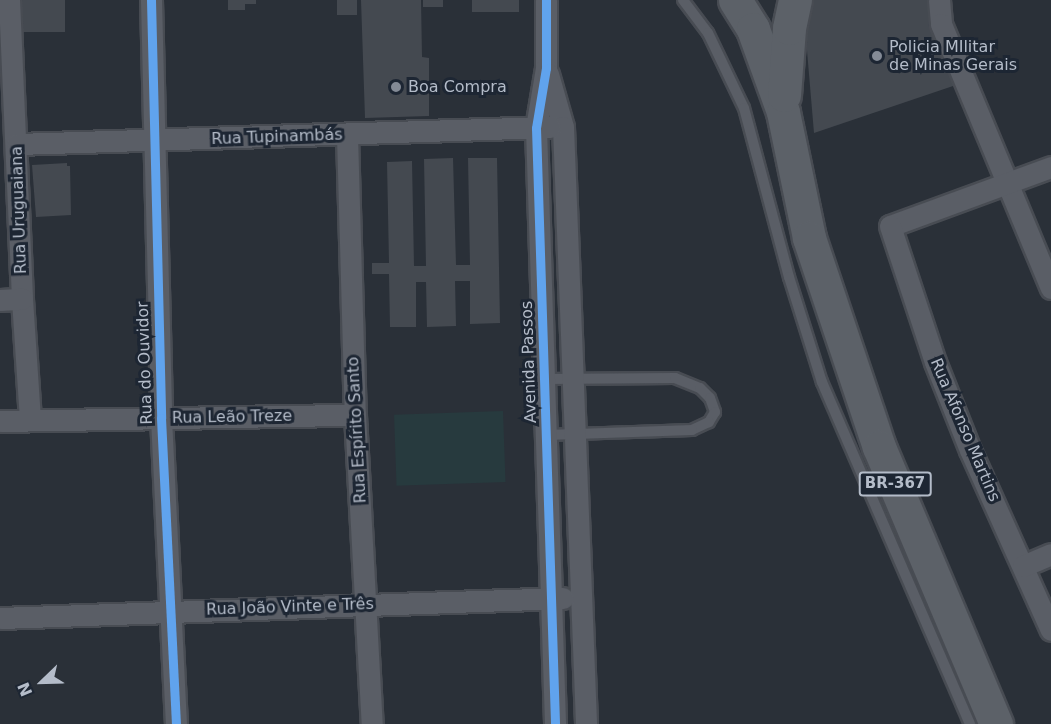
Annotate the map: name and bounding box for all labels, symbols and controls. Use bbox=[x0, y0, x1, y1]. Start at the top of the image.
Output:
place label: Policia MIlitar de Minas Gerais bbox=[889, 37, 1017, 75]
marker: Policia MIlitar de Minas Gerais bbox=[870, 49, 884, 63]
place label: Boa Compra bbox=[408, 77, 507, 97]
marker: Boa Compra bbox=[389, 80, 403, 94]
street label: Rua Tupinambás bbox=[211, 125, 343, 149]
street label: Rua Uruguaiana bbox=[7, 146, 31, 274]
street label: Avenida Passos bbox=[517, 300, 541, 424]
street label: Rua do Ouvidor bbox=[133, 301, 157, 425]
street label: Rua Afonso Martins bbox=[926, 355, 1004, 505]
street label: Rua Espírito Santo bbox=[344, 356, 370, 504]
street label: Rua Leão Treze bbox=[172, 406, 292, 428]
road number: BR-367 bbox=[858, 472, 932, 496]
street label: Rua João Vinte e Três bbox=[206, 594, 374, 620]
north arrow bbox=[12, 652, 72, 712]
text: N bbox=[14, 679, 36, 699]

